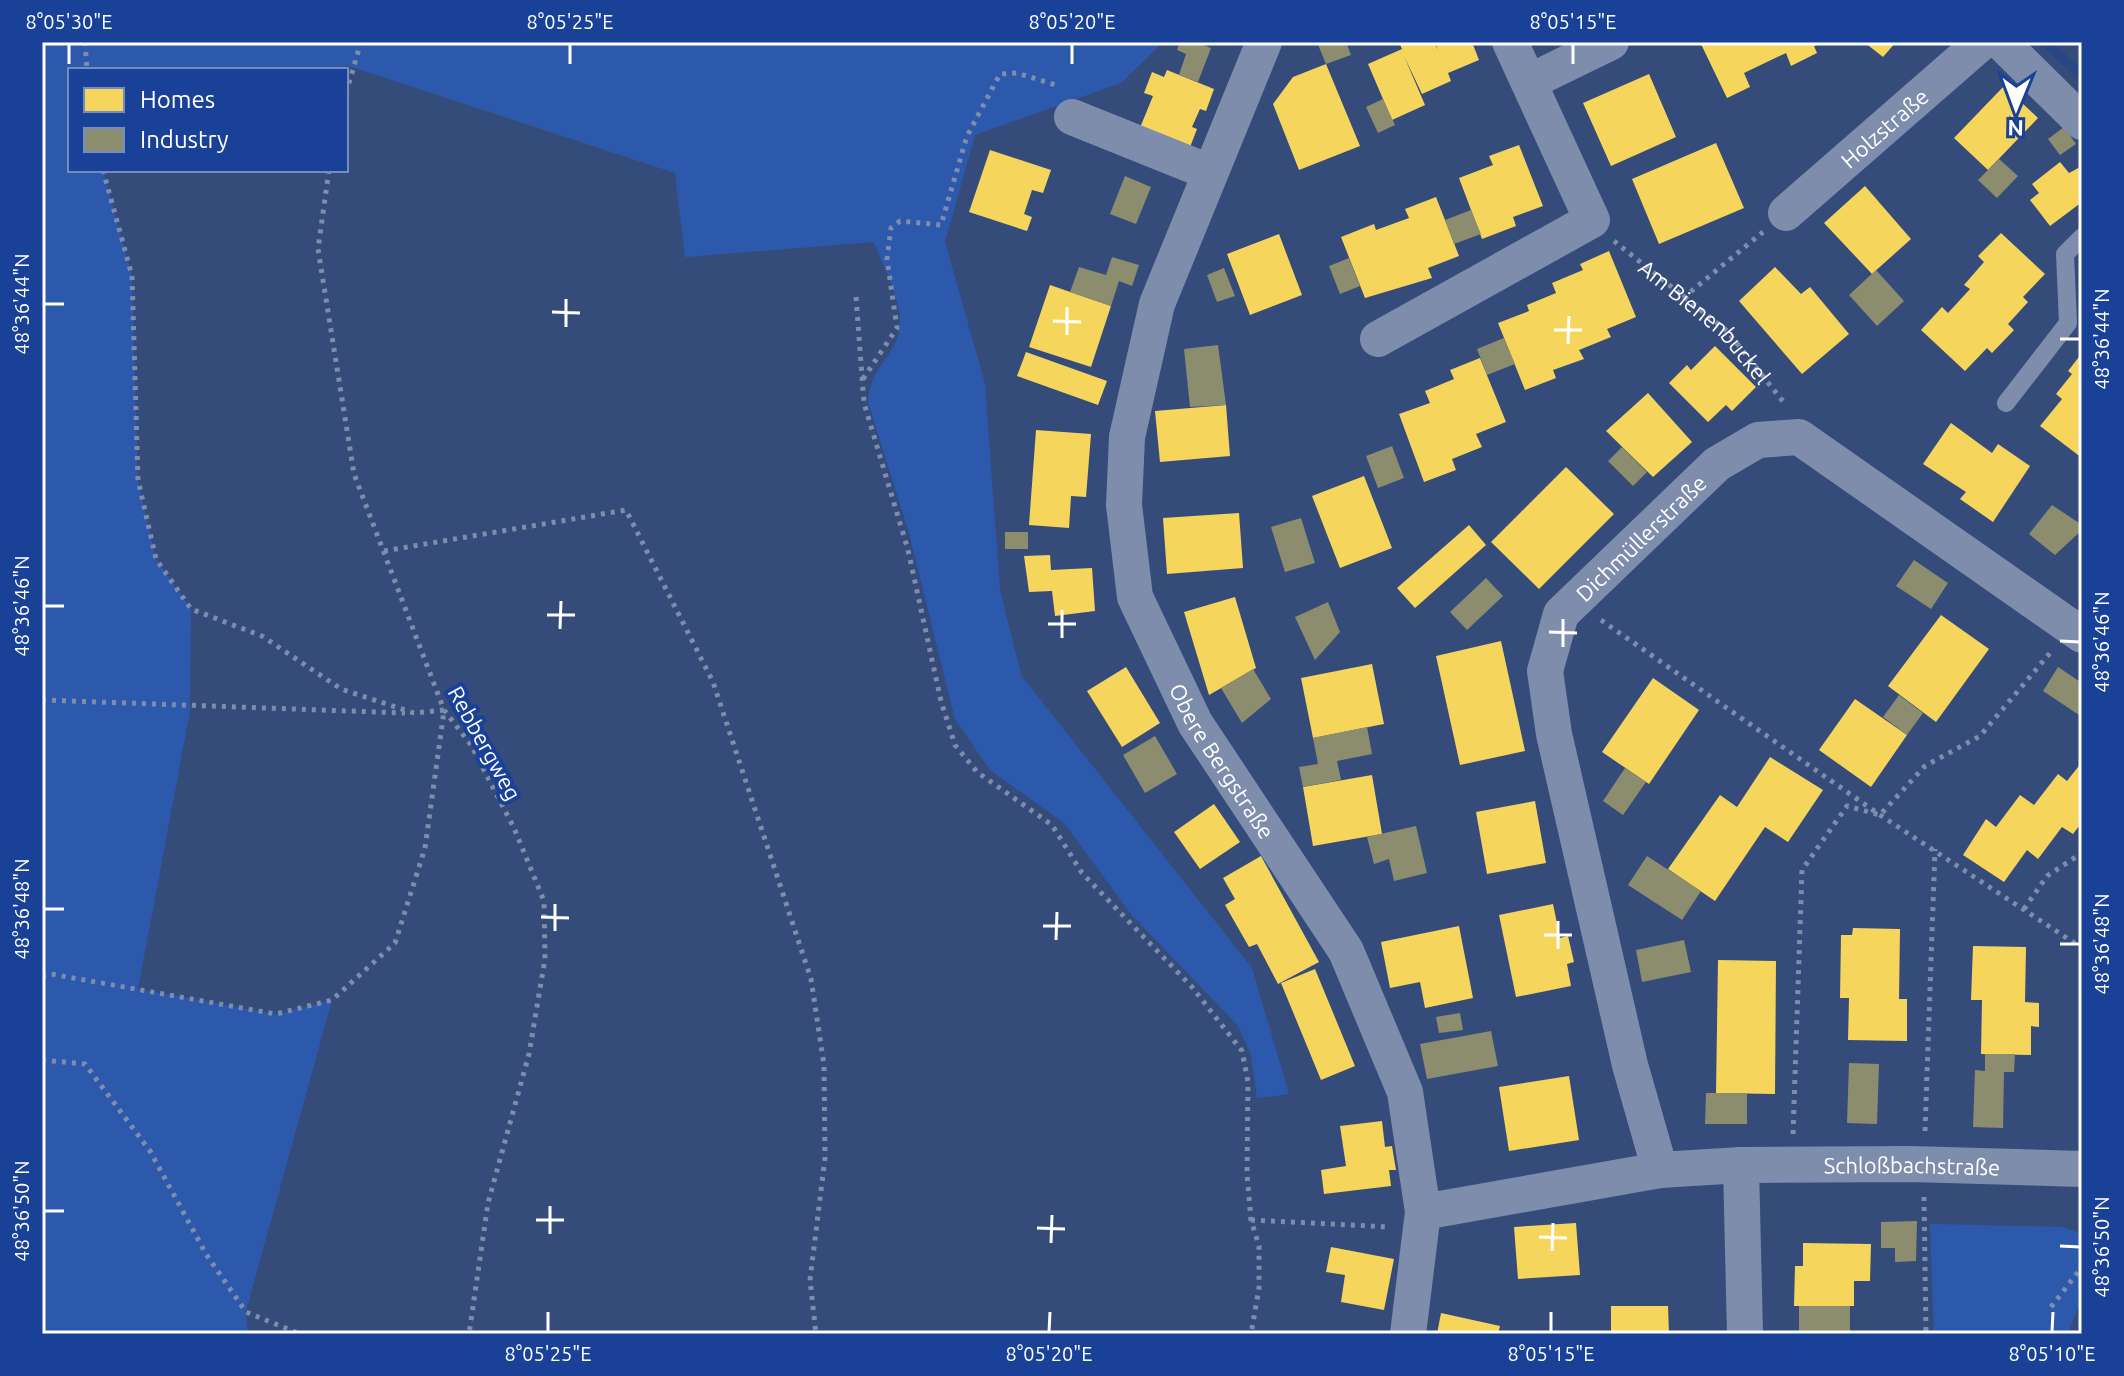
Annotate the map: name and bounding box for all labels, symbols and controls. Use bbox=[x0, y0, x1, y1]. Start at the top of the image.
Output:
text: 8°05'30"E bbox=[26, 10, 112, 33]
text: 8°05'25"E bbox=[527, 10, 613, 33]
text: 8°05'20"E bbox=[1029, 10, 1115, 33]
text: 8°05'15"E bbox=[1530, 10, 1616, 33]
legend bbox=[68, 68, 348, 172]
north arrow bbox=[1976, 68, 2056, 148]
street label: Holzstraße bbox=[1835, 83, 1933, 172]
text: Homes bbox=[140, 86, 215, 113]
text: N bbox=[2007, 116, 2024, 141]
text: Industry bbox=[140, 126, 229, 153]
text: 48°36'44"N bbox=[10, 253, 33, 355]
street label: Am Bienenbuckel bbox=[1635, 254, 1776, 389]
text: 48°36'44"N bbox=[2090, 288, 2113, 390]
street label: Dichmüllerstraße bbox=[1570, 469, 1711, 606]
text: 48°36'46"N bbox=[10, 555, 33, 657]
text: 48°36'46"N bbox=[2090, 591, 2113, 693]
street label: Obere Bergstraße bbox=[1165, 679, 1280, 843]
street label: Rebbergweg bbox=[443, 682, 527, 804]
text: 48°36'48"N bbox=[10, 858, 33, 960]
text: 48°36'48"N bbox=[2090, 893, 2113, 995]
street label: Schloßbachstraße bbox=[1824, 1151, 2001, 1179]
text: 48°36'50"N bbox=[10, 1160, 33, 1262]
text: 48°36'50"N bbox=[2090, 1196, 2113, 1298]
text: 8°05'25"E bbox=[505, 1342, 591, 1365]
text: 8°05'20"E bbox=[1006, 1342, 1092, 1365]
text: 8°05'15"E bbox=[1508, 1342, 1594, 1365]
text: 8°05'10"E bbox=[2009, 1342, 2095, 1365]

